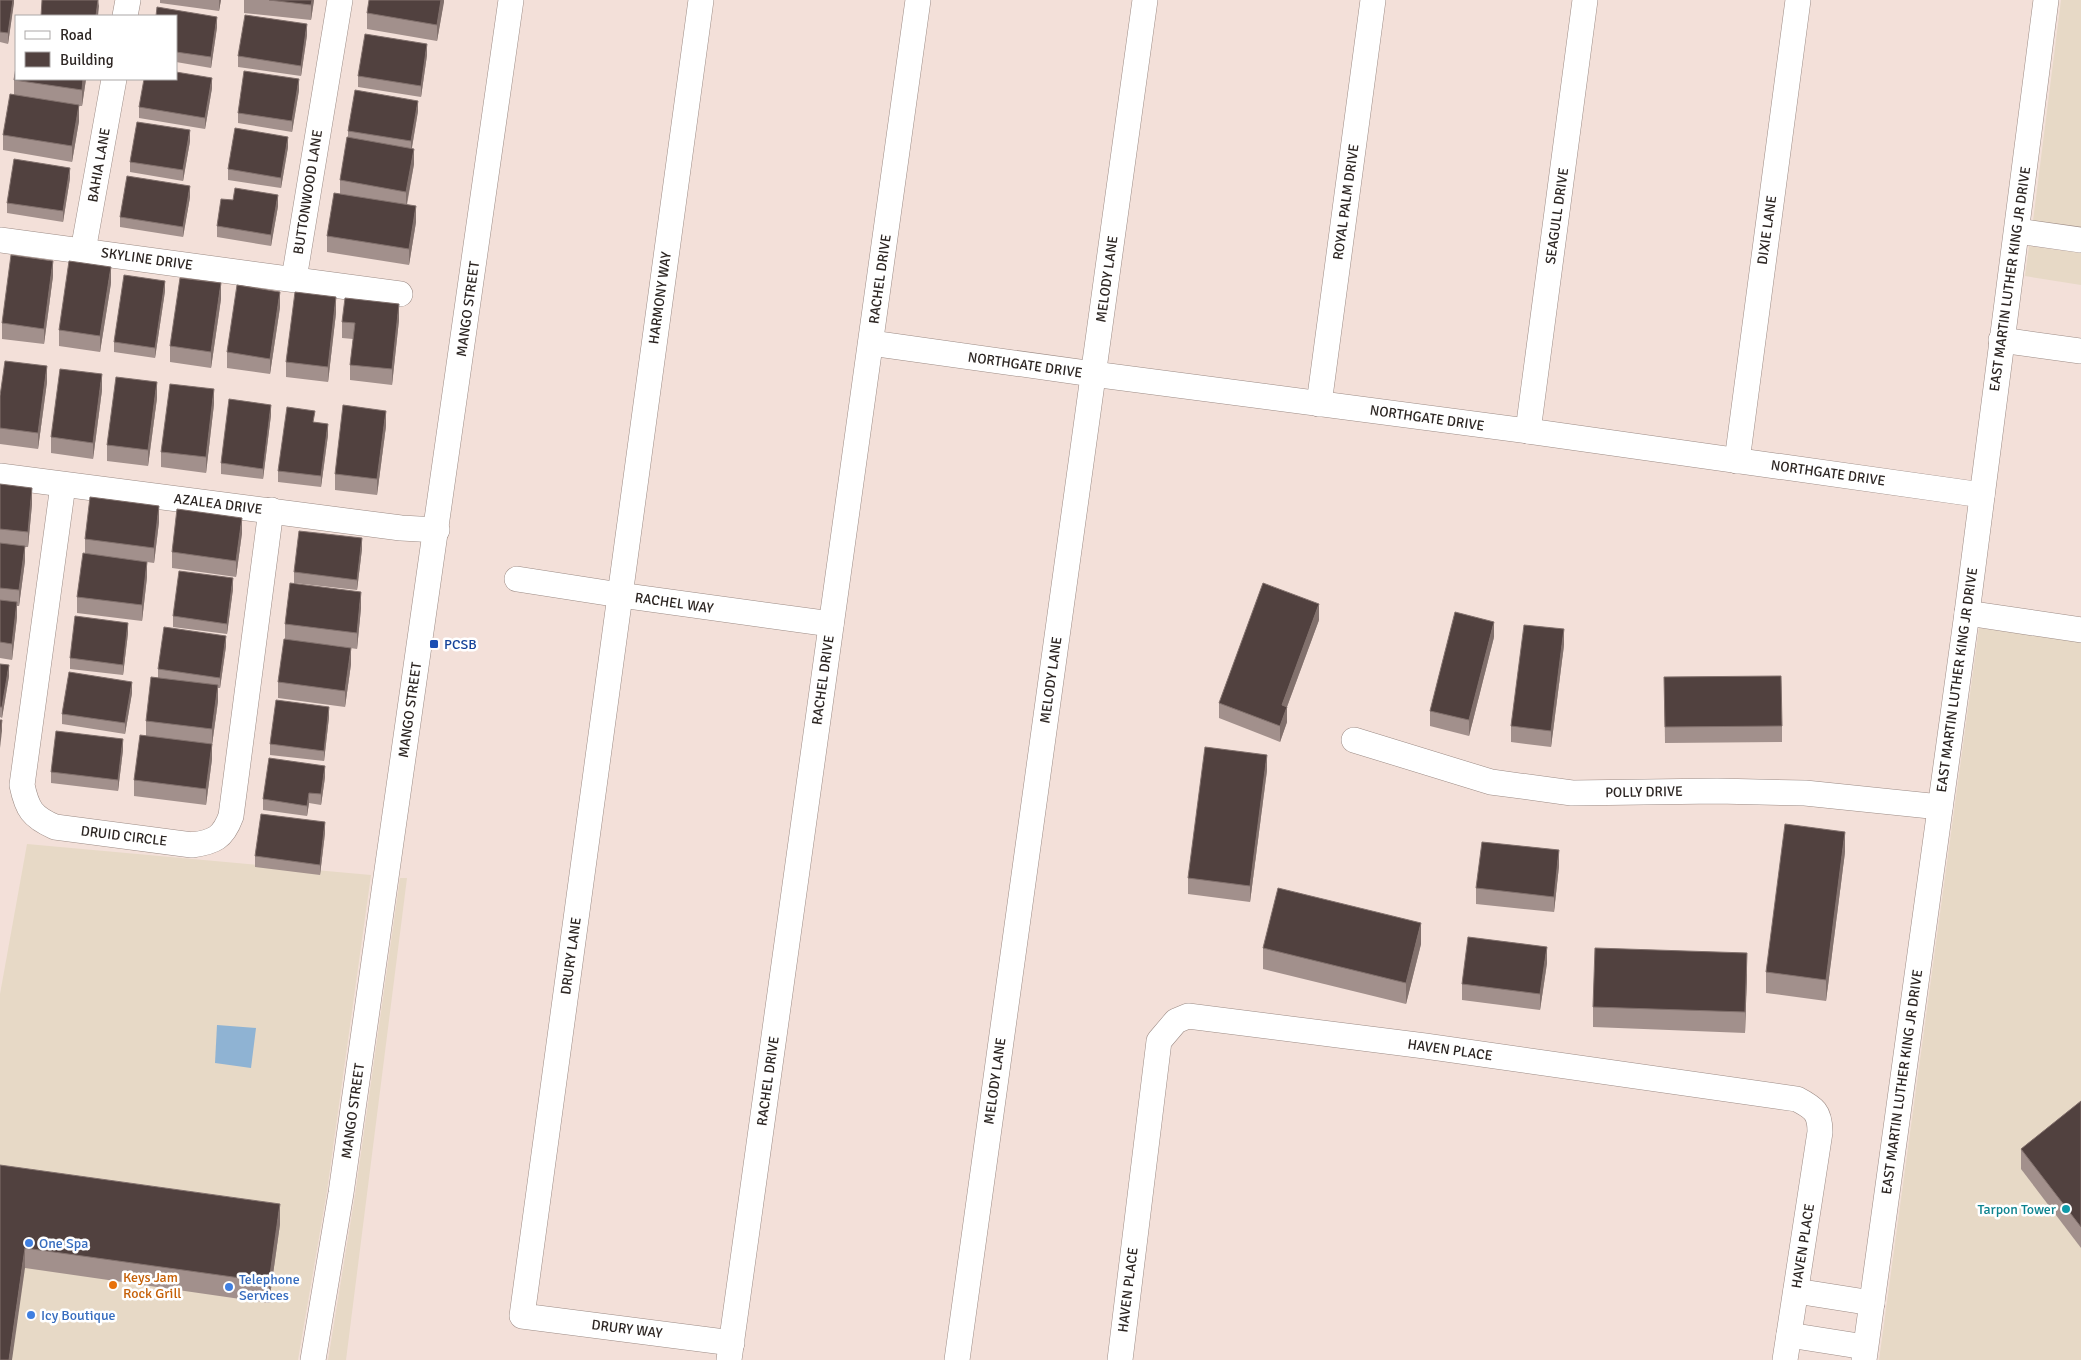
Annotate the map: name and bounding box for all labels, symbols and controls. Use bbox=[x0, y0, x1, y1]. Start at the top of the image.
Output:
legend bbox=[15, 15, 178, 80]
text: Road bbox=[60, 26, 92, 44]
text: Building bbox=[60, 51, 114, 69]
street label: BAHIA LANE bbox=[84, 126, 114, 204]
street label: BUTTONWOOD LANE bbox=[290, 128, 326, 256]
street label: ROYAL PALM DRIVE bbox=[1329, 143, 1363, 261]
street label: EAST MARTIN LUTHER KING JR DRIVE bbox=[1986, 165, 2034, 393]
street label: SEAGULL DRIVE bbox=[1542, 167, 1572, 265]
street label: DIXIE LANE bbox=[1754, 194, 1780, 266]
street label: RACHEL DRIVE bbox=[865, 233, 895, 325]
street label: MELODY LANE bbox=[1092, 234, 1122, 324]
street label: SKYLINE DRIVE bbox=[100, 244, 194, 274]
street label: HARMONY WAY bbox=[645, 251, 675, 345]
street label: MANGO STREET bbox=[453, 260, 483, 358]
street label: NORTHGATE DRIVE bbox=[967, 349, 1083, 381]
street label: NORTHGATE DRIVE bbox=[1369, 402, 1485, 434]
street label: NORTHGATE DRIVE bbox=[1770, 457, 1886, 489]
street label: AZALEA DRIVE bbox=[173, 490, 263, 518]
street label: EAST MARTIN LUTHER KING JR DRIVE bbox=[1933, 566, 1981, 794]
street label: RACHEL WAY bbox=[634, 589, 714, 617]
street label: RACHEL DRIVE bbox=[808, 634, 838, 726]
street label: MELODY LANE bbox=[1036, 635, 1066, 725]
place label: PCSB bbox=[444, 636, 477, 653]
marker: PCSB bbox=[428, 638, 440, 650]
street label: MANGO STREET bbox=[395, 661, 425, 759]
street label: POLLY DRIVE bbox=[1605, 783, 1683, 801]
street label: DRUID CIRCLE bbox=[80, 822, 168, 850]
street label: DRURY LANE bbox=[557, 916, 585, 996]
street label: EAST MARTIN LUTHER KING JR DRIVE bbox=[1878, 968, 1926, 1196]
street label: RACHEL DRIVE bbox=[753, 1035, 783, 1127]
street label: MELODY LANE bbox=[980, 1036, 1010, 1126]
street label: HAVEN PLACE bbox=[1406, 1036, 1494, 1064]
street label: MANGO STREET bbox=[338, 1062, 368, 1160]
place label: Tarpon Tower bbox=[1978, 1201, 2057, 1218]
street label: HAVEN PLACE bbox=[1788, 1202, 1818, 1290]
marker: Tarpon Tower bbox=[2060, 1203, 2072, 1215]
place label: One Spa bbox=[39, 1235, 88, 1252]
marker: One Spa bbox=[23, 1237, 35, 1249]
street label: HAVEN PLACE bbox=[1114, 1246, 1142, 1334]
place label: Keys Jam Rock Grill bbox=[123, 1269, 181, 1302]
place label: Telephone Services bbox=[239, 1271, 300, 1304]
marker: Keys Jam Rock Grill bbox=[107, 1279, 119, 1291]
marker: Telephone Services bbox=[223, 1281, 235, 1293]
place label: Icy Boutique bbox=[41, 1307, 116, 1324]
marker: Icy Boutique bbox=[25, 1309, 37, 1321]
street label: DRURY WAY bbox=[591, 1316, 663, 1342]

